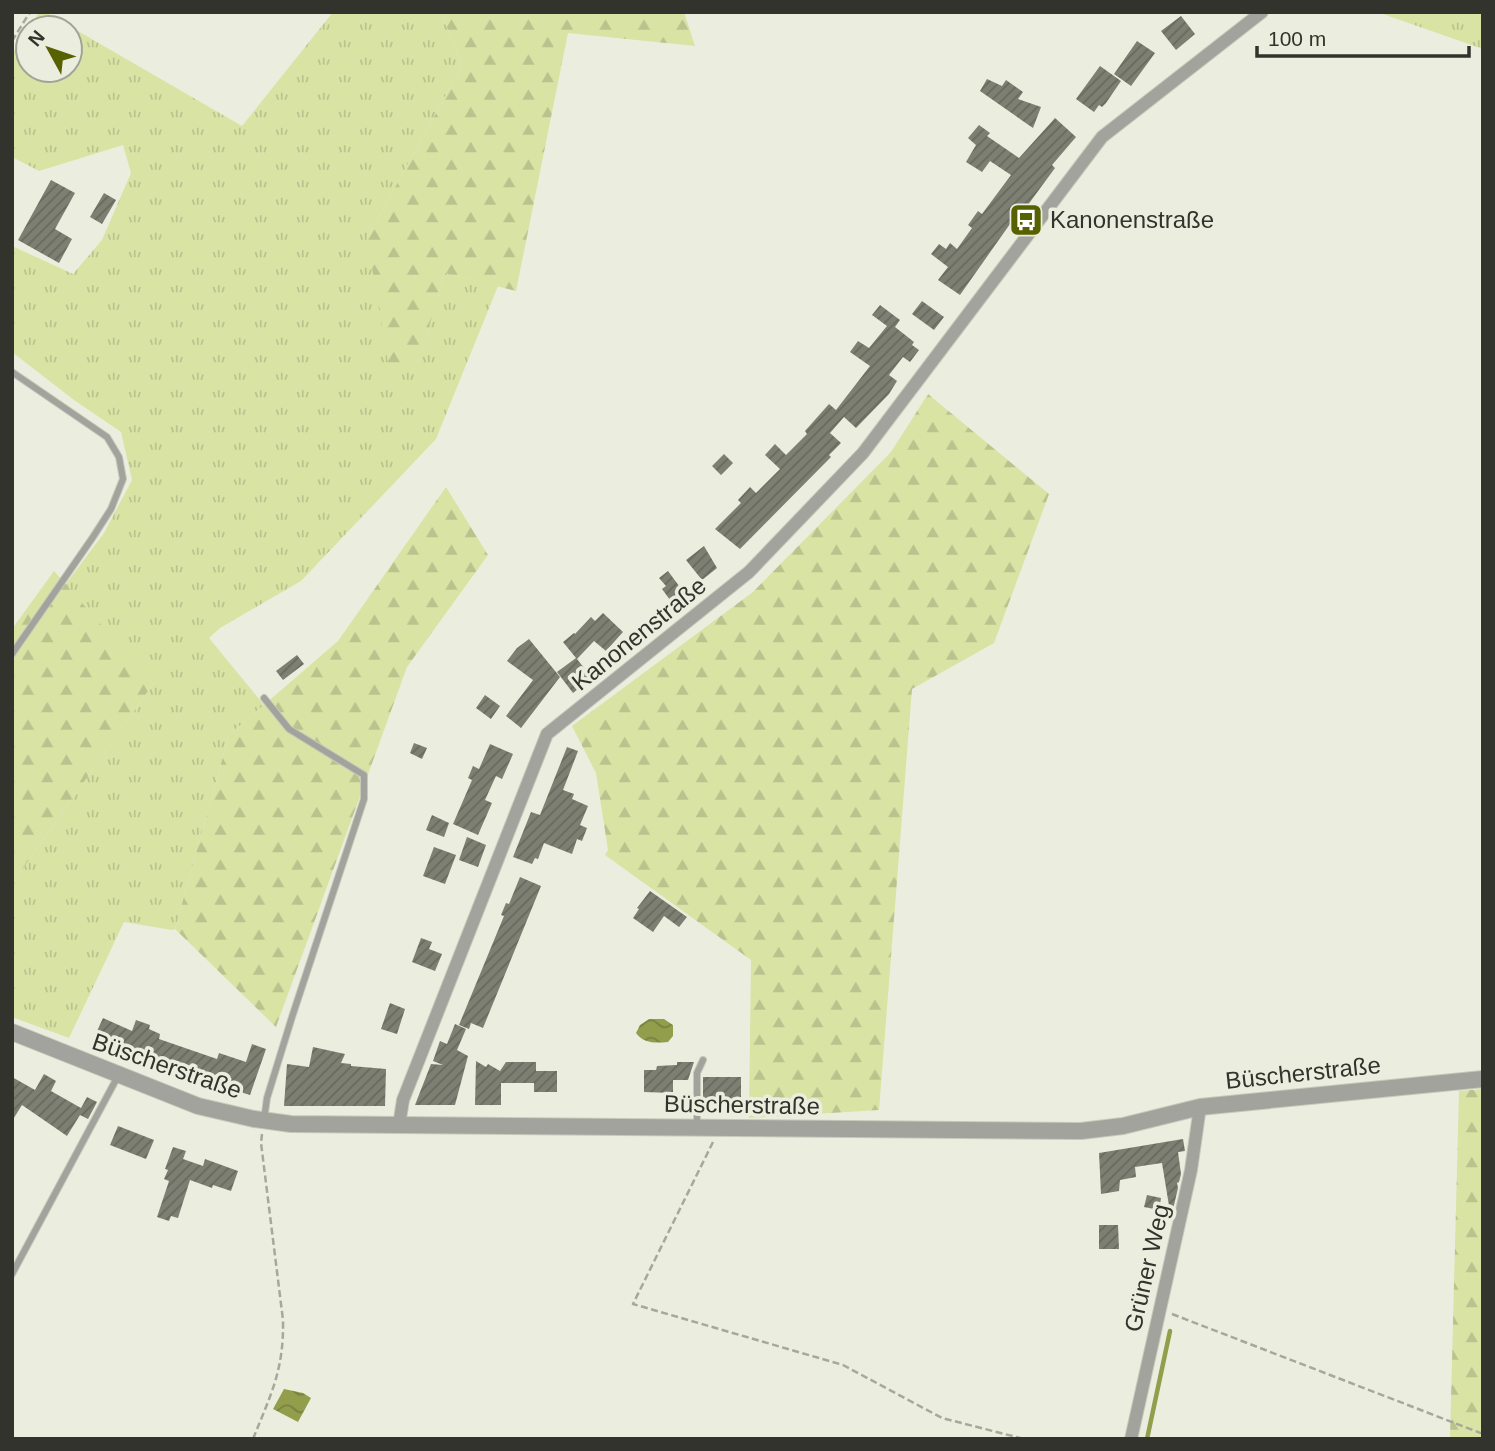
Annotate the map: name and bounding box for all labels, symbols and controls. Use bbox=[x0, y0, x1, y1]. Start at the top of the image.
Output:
north arrow bbox=[14, 14, 84, 84]
scale bar bbox=[1257, 14, 1469, 58]
text: N bbox=[24, 26, 49, 50]
text: 100 m bbox=[1268, 27, 1326, 50]
bus stop icon: Kanonenstraße bbox=[1007, 201, 1045, 239]
place label: Kanonenstraße bbox=[1050, 206, 1214, 233]
street label: Kanonenstraße bbox=[566, 571, 711, 696]
street label: Büscherstraße bbox=[89, 1027, 245, 1104]
street label: Büscherstraße bbox=[1224, 1051, 1382, 1094]
street label: Büscherstraße bbox=[664, 1090, 820, 1119]
street label: Grüner Weg bbox=[1119, 1201, 1174, 1334]

